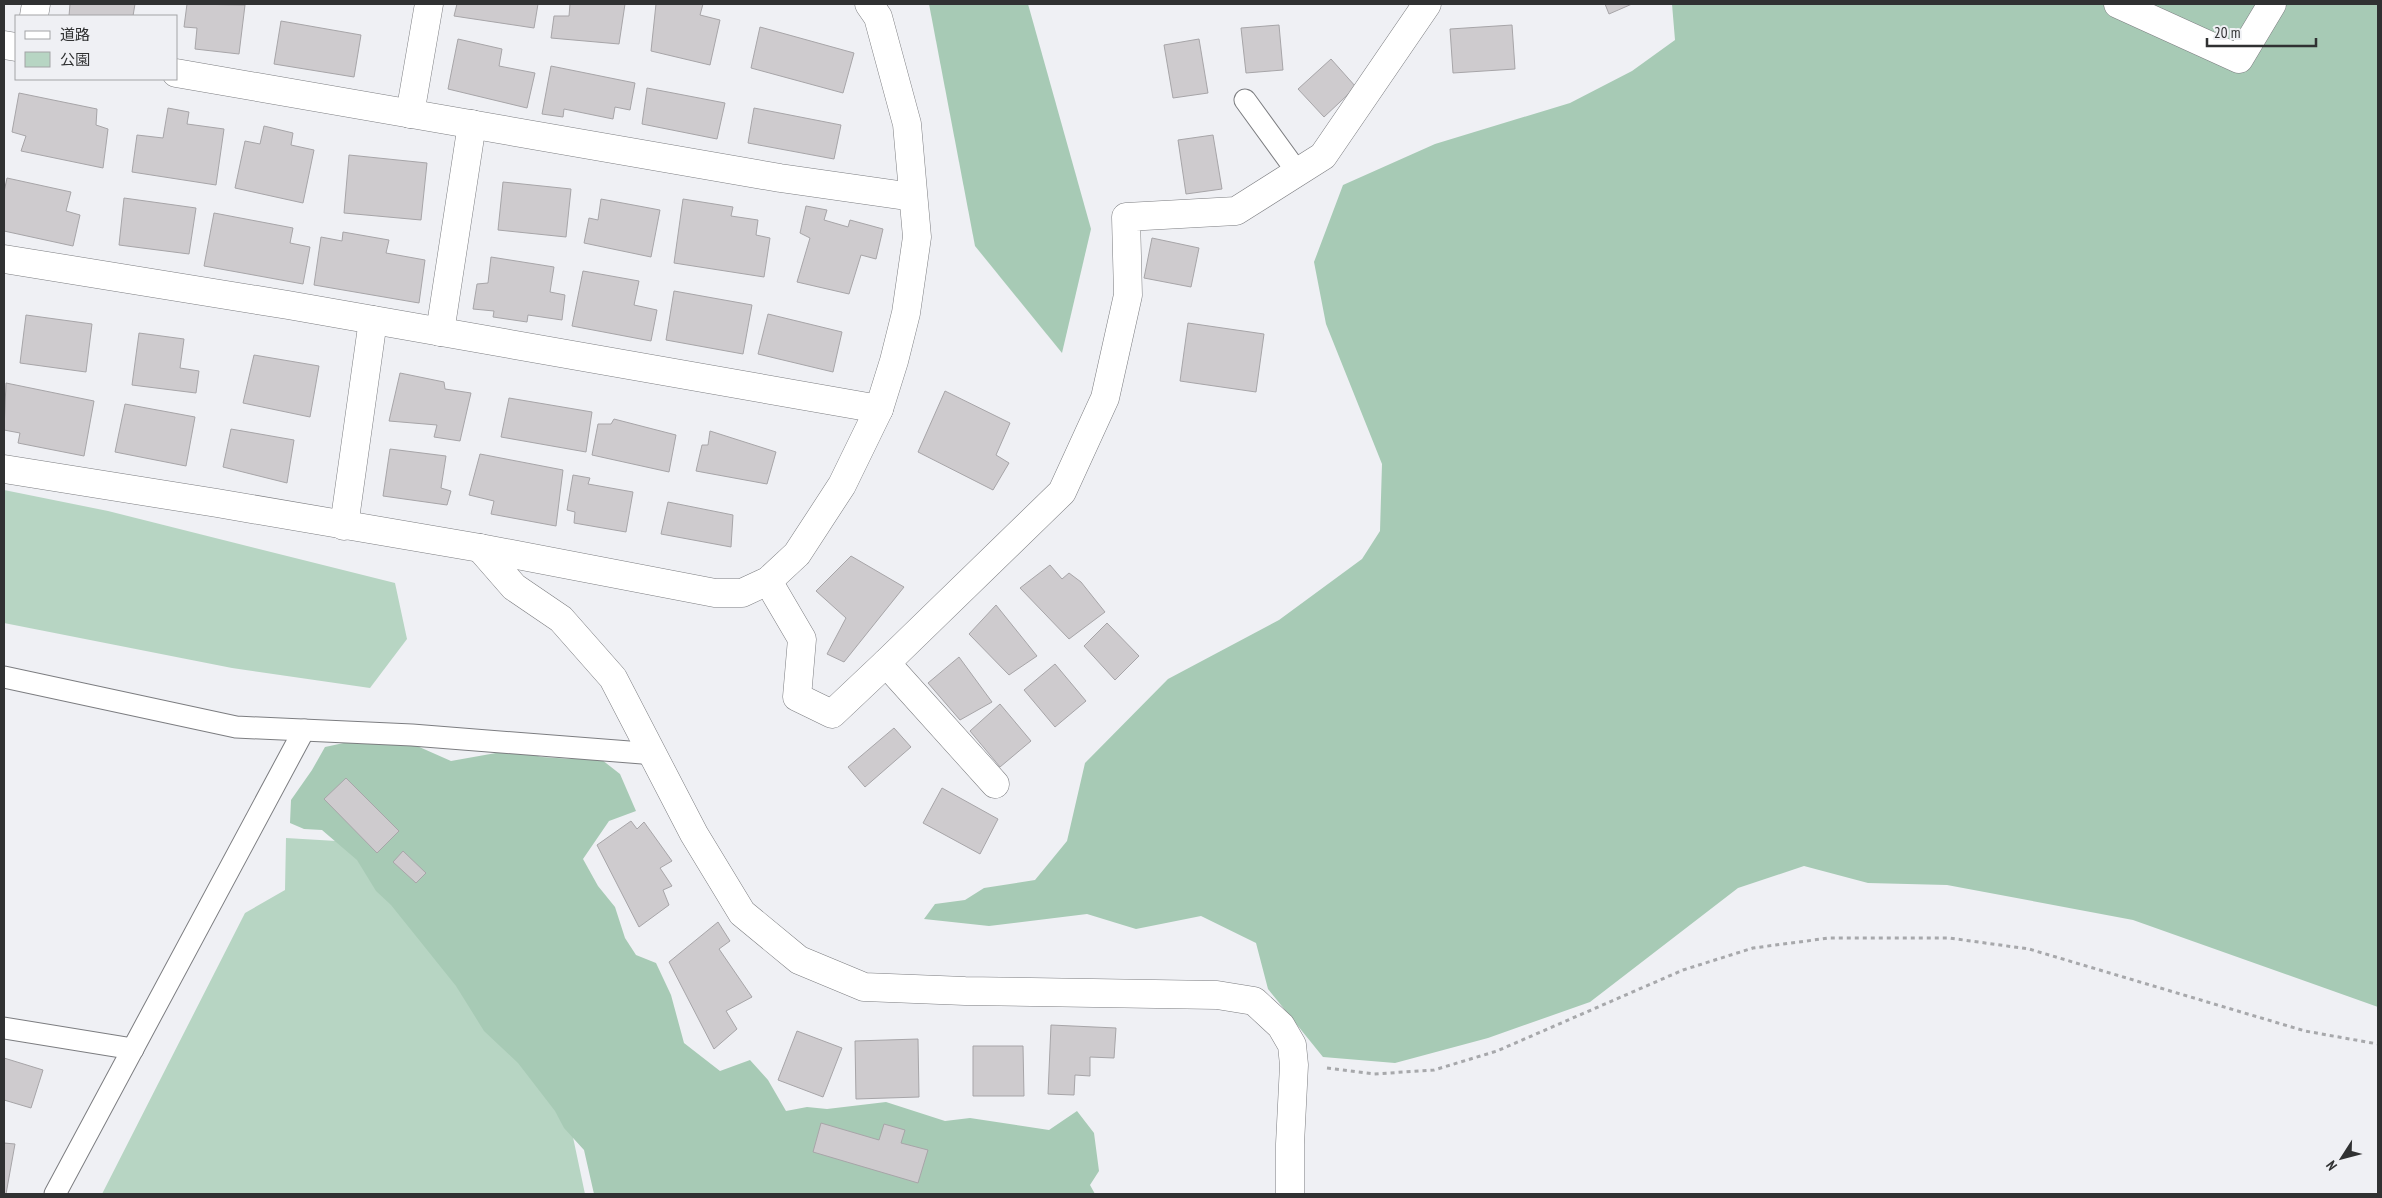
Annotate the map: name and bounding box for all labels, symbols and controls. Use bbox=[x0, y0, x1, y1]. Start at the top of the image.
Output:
legend bbox=[15, 15, 178, 80]
scale bar bbox=[2207, 15, 2316, 47]
text: 20 m bbox=[2214, 23, 2240, 42]
text: 道路 bbox=[60, 25, 90, 44]
text: 公園 bbox=[60, 50, 90, 69]
north arrow bbox=[2317, 1133, 2367, 1183]
text: N bbox=[2322, 1157, 2341, 1174]

